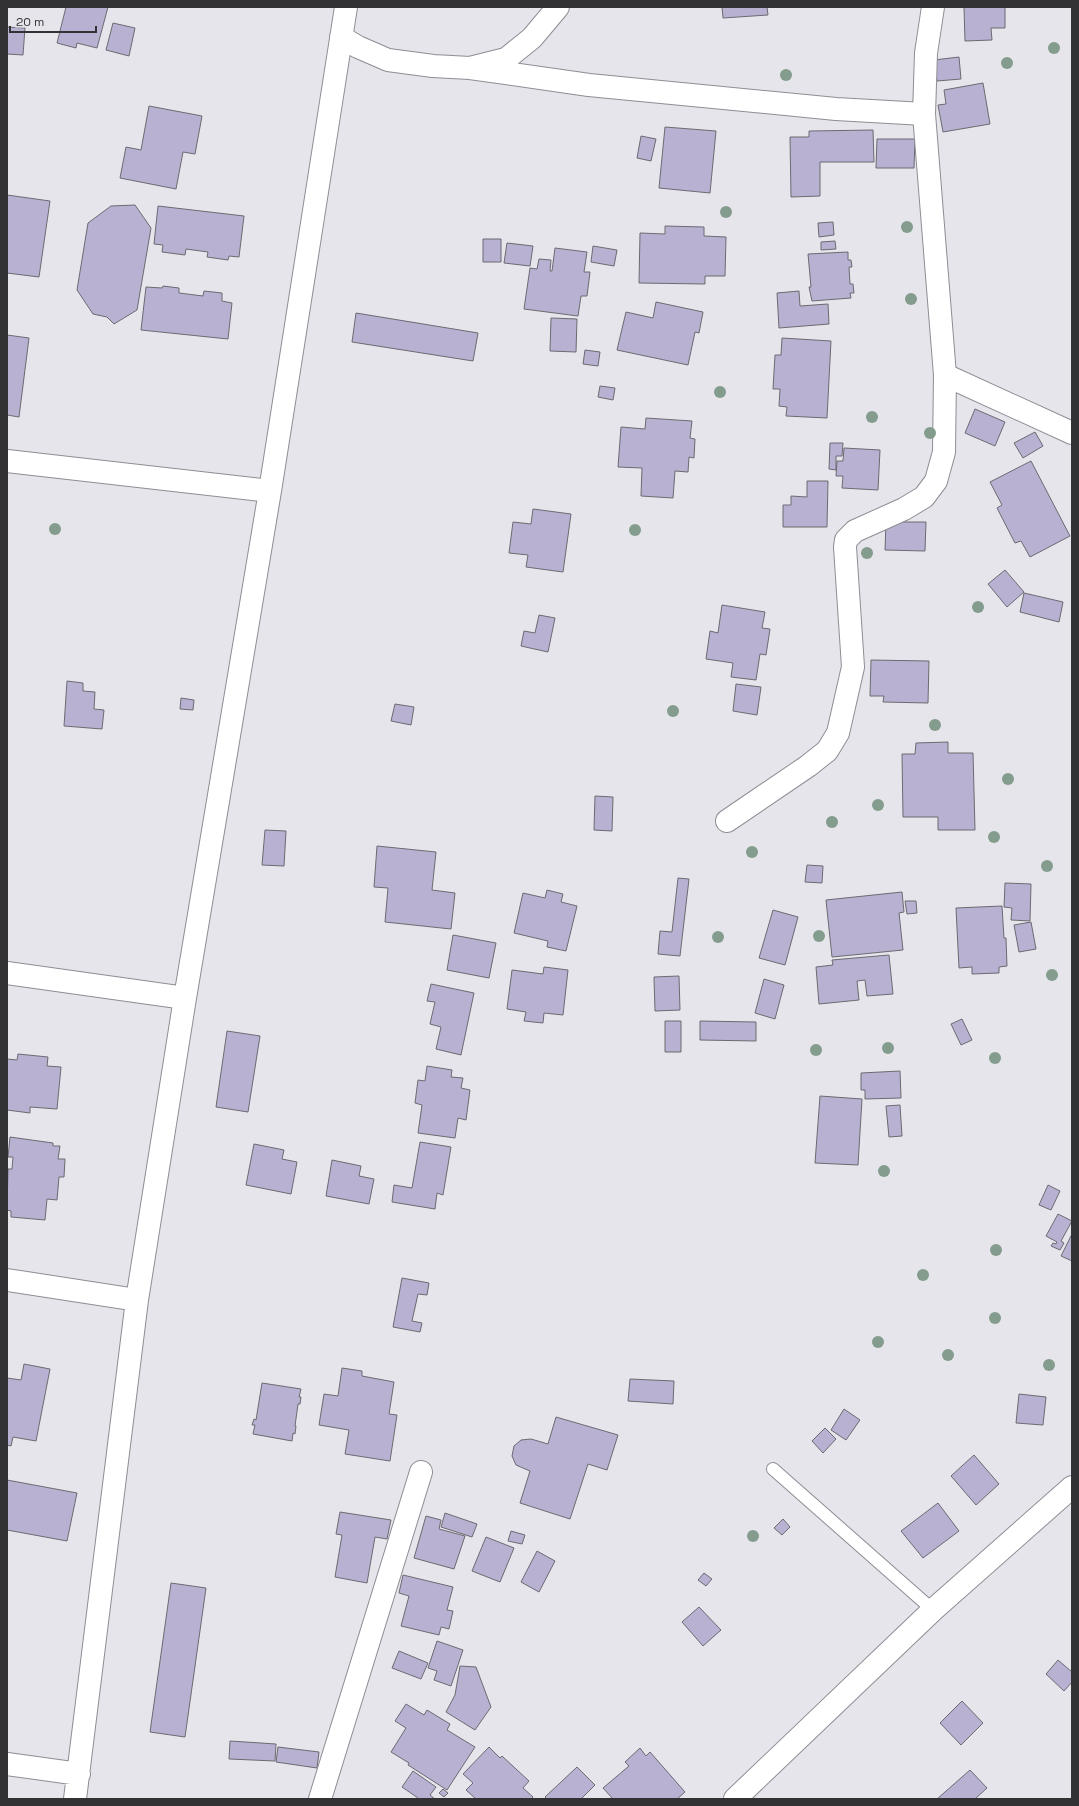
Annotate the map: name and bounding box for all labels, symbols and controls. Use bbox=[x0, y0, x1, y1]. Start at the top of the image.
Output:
scale bar bbox=[10, 8, 96, 34]
text: 20 m bbox=[16, 14, 44, 30]

